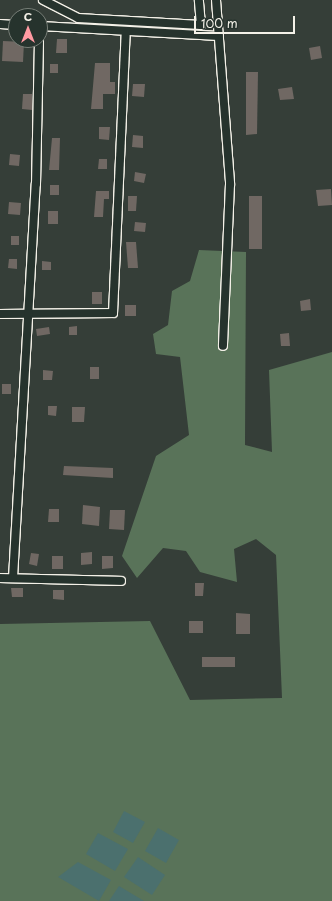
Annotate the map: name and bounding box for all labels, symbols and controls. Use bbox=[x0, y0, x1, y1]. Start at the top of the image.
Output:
north arrow bbox=[8, 8, 48, 48]
text: С bbox=[24, 8, 32, 25]
scale bar bbox=[196, 8, 297, 34]
text: 100 m bbox=[201, 14, 238, 32]

